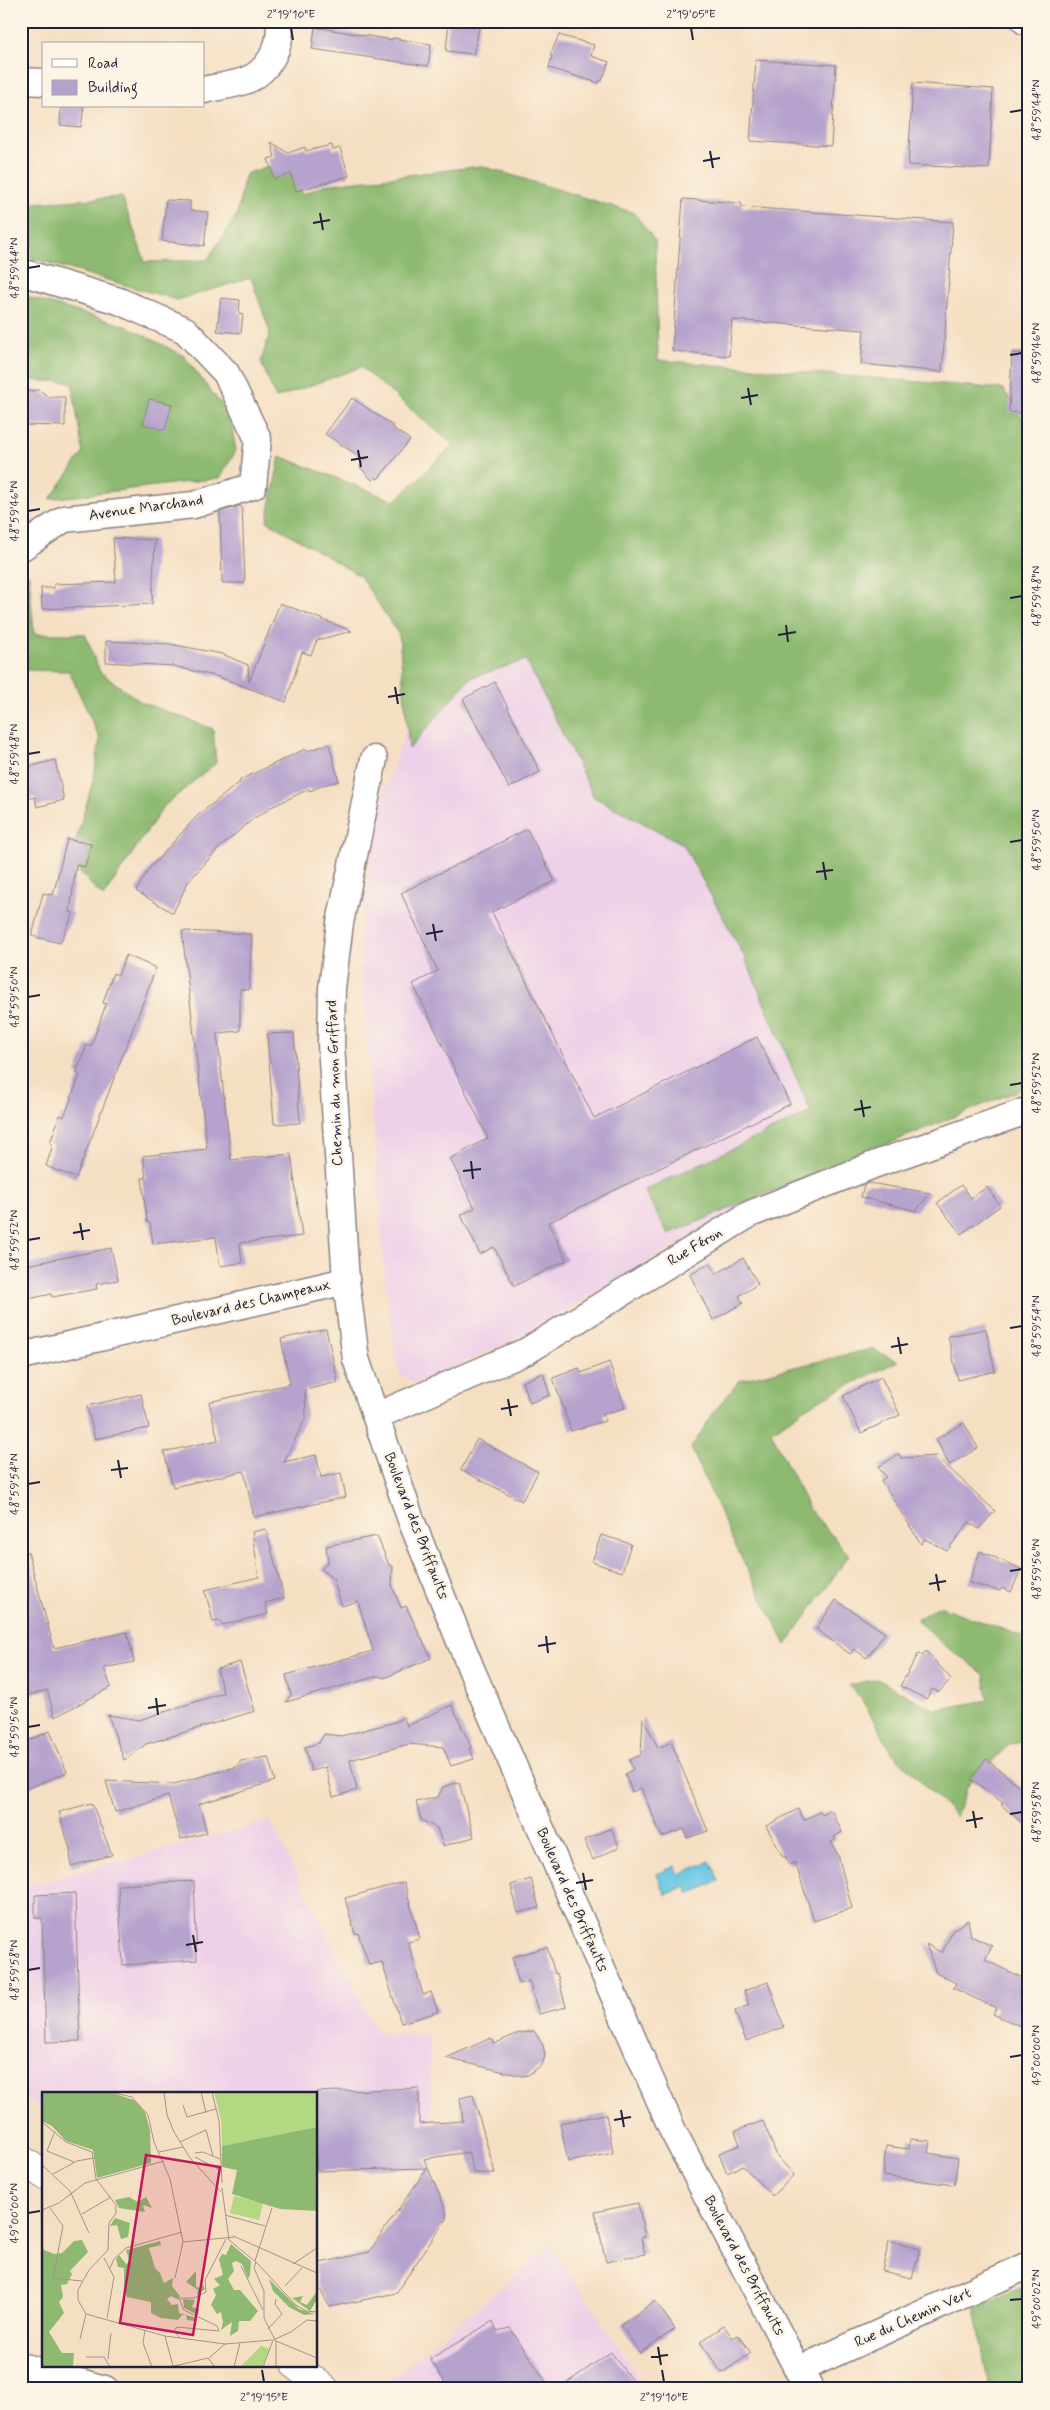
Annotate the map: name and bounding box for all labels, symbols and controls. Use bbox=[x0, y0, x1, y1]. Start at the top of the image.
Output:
text: 2°19'10"E bbox=[267, 7, 315, 23]
text: 2°19'05"E bbox=[666, 7, 716, 23]
legend bbox=[42, 42, 205, 108]
text: Road bbox=[88, 54, 118, 74]
text: Building bbox=[88, 78, 138, 99]
text: 48°59'44"N bbox=[1029, 79, 1045, 141]
text: 48°59'44"N bbox=[7, 237, 23, 299]
text: 48°59'46"N bbox=[1029, 323, 1045, 383]
text: 48°59'46"N bbox=[7, 481, 23, 541]
street label: Avenue Marchand bbox=[88, 490, 204, 526]
text: 48°59'48"N bbox=[1029, 566, 1045, 626]
text: 48°59'48"N bbox=[7, 724, 23, 784]
text: 48°59'50"N bbox=[1029, 810, 1045, 870]
text: 48°59'50"N bbox=[7, 967, 23, 1027]
street label: Chemin du mon Griffard bbox=[322, 999, 348, 1166]
text: 48°59'52"N bbox=[1029, 1053, 1045, 1113]
text: 48°59'52"N bbox=[7, 1210, 23, 1270]
street label: Rue Féron bbox=[664, 1223, 726, 1271]
street label: Boulevard des Champeaux bbox=[170, 1275, 333, 1331]
text: 48°59'54"N bbox=[1029, 1295, 1045, 1357]
street label: Boulevard des Briffaults bbox=[379, 1450, 453, 1603]
text: 48°59'54"N bbox=[7, 1453, 23, 1515]
text: 48°59'56"N bbox=[1029, 1539, 1045, 1599]
text: 48°59'56"N bbox=[7, 1697, 23, 1757]
text: 48°59'58"N bbox=[1029, 1782, 1045, 1842]
street label: Boulevard des Briffaults bbox=[531, 1825, 613, 1975]
text: 48°59'58"N bbox=[7, 1940, 23, 2000]
text: 49°00'00"N bbox=[1029, 2025, 1045, 2085]
inset map bbox=[42, 2092, 318, 2368]
text: 49°00'00"N bbox=[7, 2183, 23, 2243]
street label: Boulevard des Briffaults bbox=[699, 2193, 790, 2340]
text: 49°00'02"N bbox=[1029, 2269, 1045, 2329]
street label: Rue du Chemin Vert bbox=[851, 2283, 975, 2353]
text: 2°19'15"E bbox=[240, 2390, 288, 2406]
text: 2°19'10"E bbox=[640, 2390, 688, 2406]

